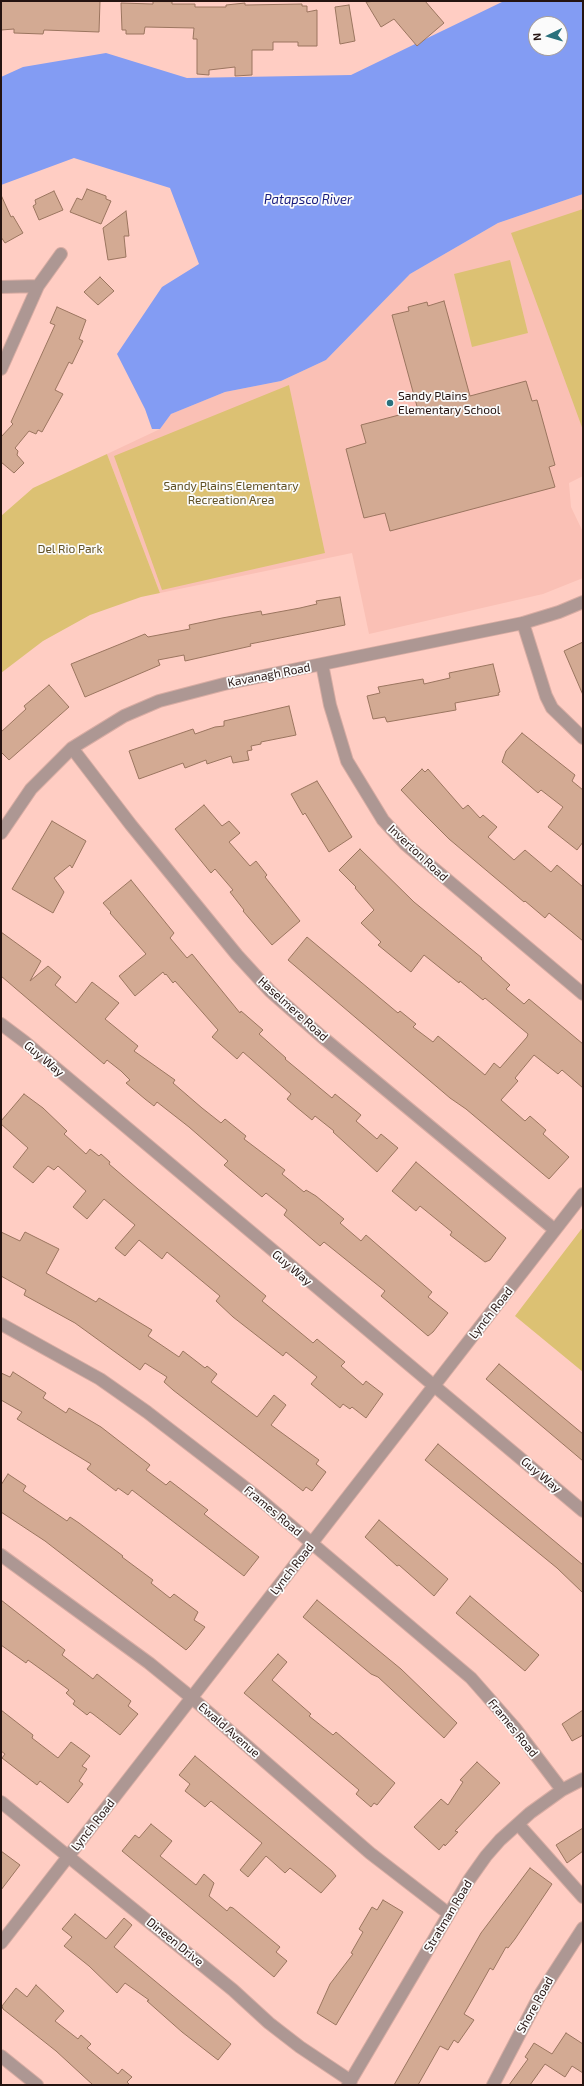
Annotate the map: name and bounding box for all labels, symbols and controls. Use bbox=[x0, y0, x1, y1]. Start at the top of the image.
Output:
north arrow bbox=[528, 16, 568, 56]
text: N bbox=[530, 32, 543, 42]
water label: Patapsco River bbox=[264, 192, 352, 208]
place label: Sandy Plains Elementary School bbox=[398, 389, 500, 417]
marker: Sandy Plains Elementary School bbox=[385, 398, 395, 408]
park label: Sandy Plains Elementary Recreation Area bbox=[163, 479, 299, 507]
park label: Del Rio Park bbox=[37, 542, 103, 556]
street label: Kavanagh Road bbox=[226, 660, 312, 690]
street label: Inverton Road bbox=[385, 822, 451, 884]
street label: Haselmere Road bbox=[255, 974, 331, 1044]
street label: Guy Way bbox=[21, 1038, 67, 1080]
street label: Guy Way bbox=[269, 1247, 315, 1289]
street label: Lynch Road bbox=[466, 1284, 516, 1342]
street label: Guy Way bbox=[518, 1454, 564, 1496]
street label: Frames Road bbox=[241, 1483, 305, 1539]
street label: Lynch Road bbox=[267, 1540, 317, 1598]
street label: Frames Road bbox=[485, 1696, 541, 1760]
street label: Ewald Avenue bbox=[195, 1699, 263, 1761]
street label: Lynch Road bbox=[68, 1796, 118, 1854]
street label: Stratman Road bbox=[421, 1877, 475, 1955]
street label: Dineen Drive bbox=[144, 1915, 206, 1969]
street label: Shore Road bbox=[514, 1974, 556, 2036]

